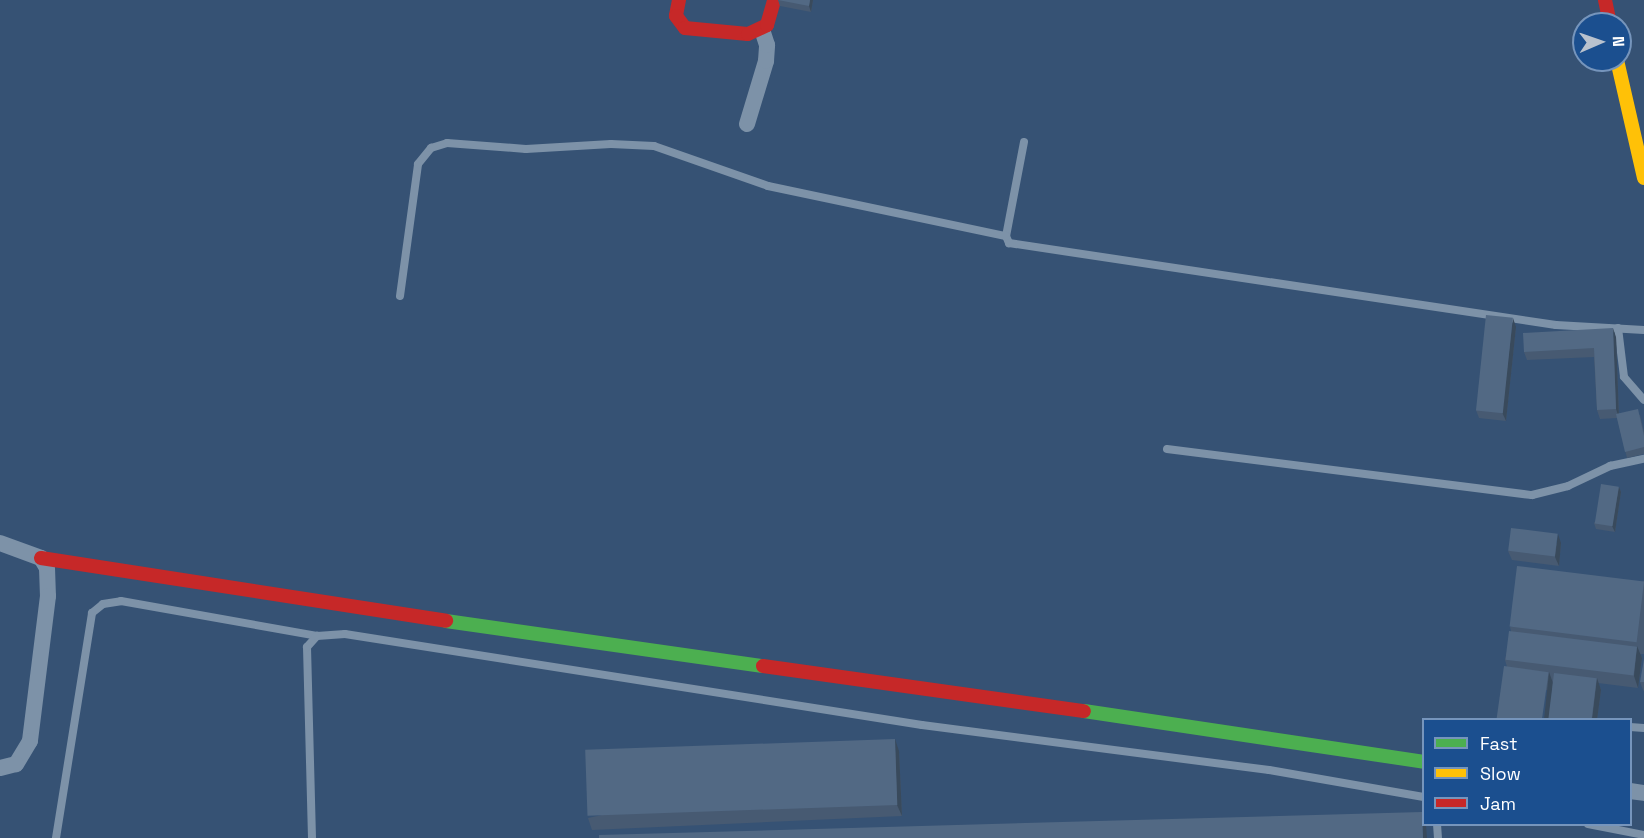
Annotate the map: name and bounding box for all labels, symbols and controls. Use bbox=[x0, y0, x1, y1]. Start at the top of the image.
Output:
north arrow bbox=[1572, 12, 1632, 72]
text: N bbox=[1608, 36, 1629, 47]
legend bbox=[1422, 718, 1632, 826]
text: Fast bbox=[1480, 732, 1517, 755]
text: Slow bbox=[1480, 762, 1521, 785]
text: Jam bbox=[1480, 792, 1516, 815]

